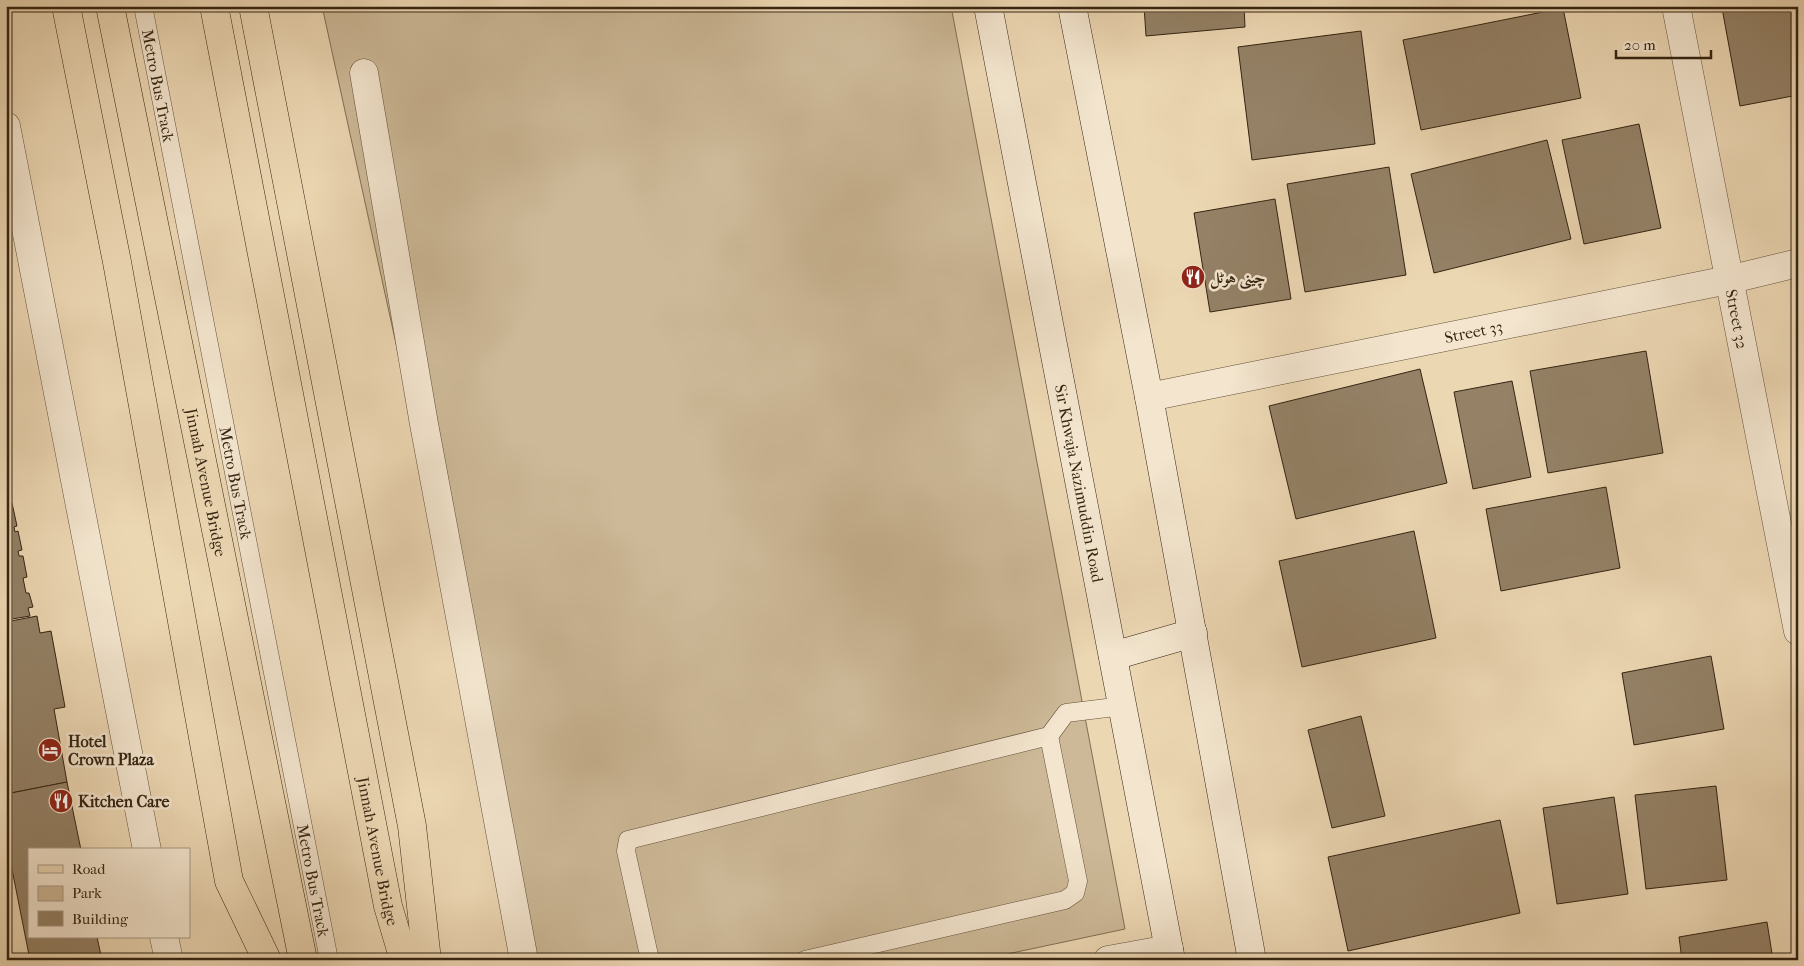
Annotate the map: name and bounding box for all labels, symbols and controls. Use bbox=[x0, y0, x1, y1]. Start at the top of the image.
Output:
street label: Metro Bus Track bbox=[138, 28, 178, 144]
scale bar bbox=[1616, 28, 1712, 60]
text: 20 m bbox=[1624, 36, 1656, 54]
restaurant icon: چینی ہوٹل bbox=[1180, 264, 1206, 290]
place label: چینی ہوٹل bbox=[1210, 268, 1266, 290]
street label: Street 32 bbox=[1722, 288, 1752, 351]
street label: Street 33 bbox=[1443, 317, 1504, 347]
street label: Sir Khwaja Nazimuddin Road bbox=[1051, 383, 1107, 584]
street label: Jinnah Avenue Bridge bbox=[181, 405, 230, 558]
street label: Metro Bus Track bbox=[215, 425, 256, 542]
place label: Hotel Crown Plaza bbox=[68, 732, 154, 769]
hotel icon: Hotel Crown Plaza bbox=[37, 737, 63, 763]
street label: Jinnah Avenue Bridge bbox=[353, 774, 402, 928]
restaurant icon: Kitchen Care bbox=[48, 788, 74, 814]
place label: Kitchen Care bbox=[78, 792, 169, 811]
street label: Metro Bus Track bbox=[293, 823, 333, 939]
legend bbox=[28, 848, 190, 938]
text: Road bbox=[72, 860, 106, 878]
text: Park bbox=[72, 884, 102, 902]
text: Building bbox=[72, 910, 129, 928]

